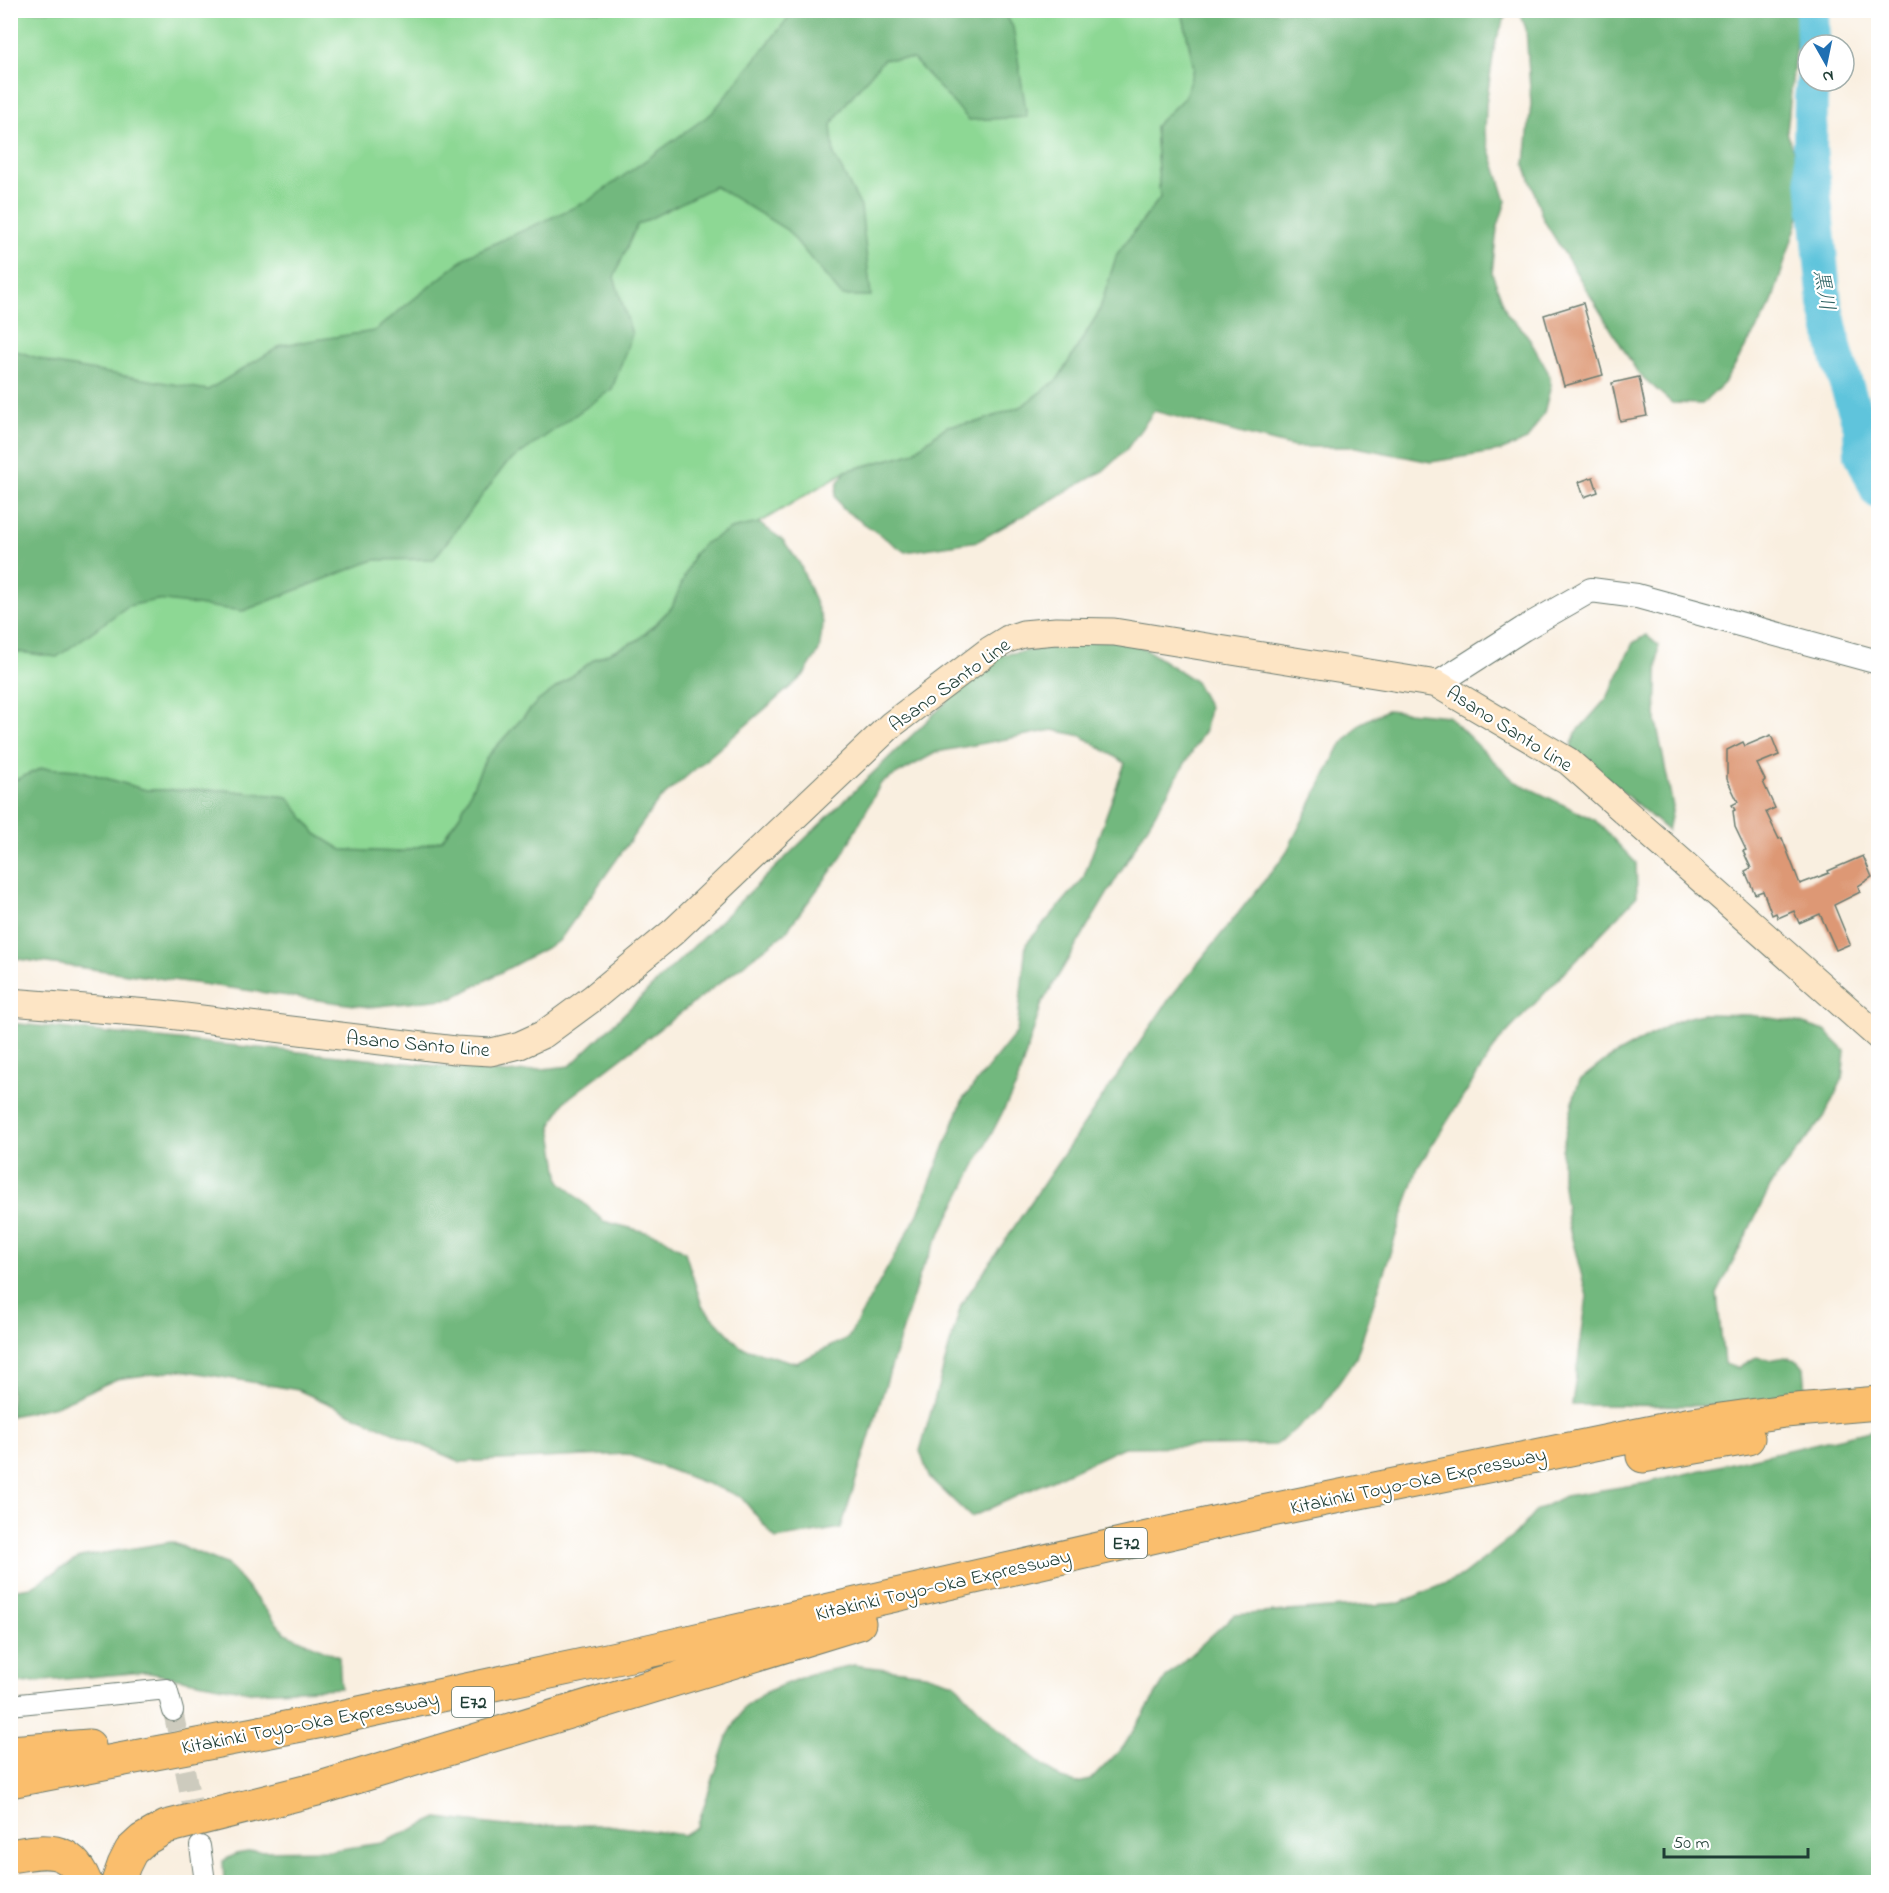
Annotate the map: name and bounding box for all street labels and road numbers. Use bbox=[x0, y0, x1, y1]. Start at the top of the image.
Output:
street label: Asano Santo Line bbox=[884, 632, 1017, 740]
street label: Asano Santo Line bbox=[1440, 680, 1577, 781]
street label: Asano Santo Line bbox=[345, 1025, 491, 1066]
street label: Kitakinki Toyo-Oka Expressway bbox=[1288, 1441, 1549, 1524]
road number: E72 bbox=[1105, 1528, 1147, 1558]
street label: Kitakinki Toyo-Oka Expressway bbox=[813, 1543, 1074, 1630]
street label: Kitakinki Toyo-Oka Expressway bbox=[179, 1685, 441, 1764]
road number: E72 bbox=[452, 1687, 494, 1717]

